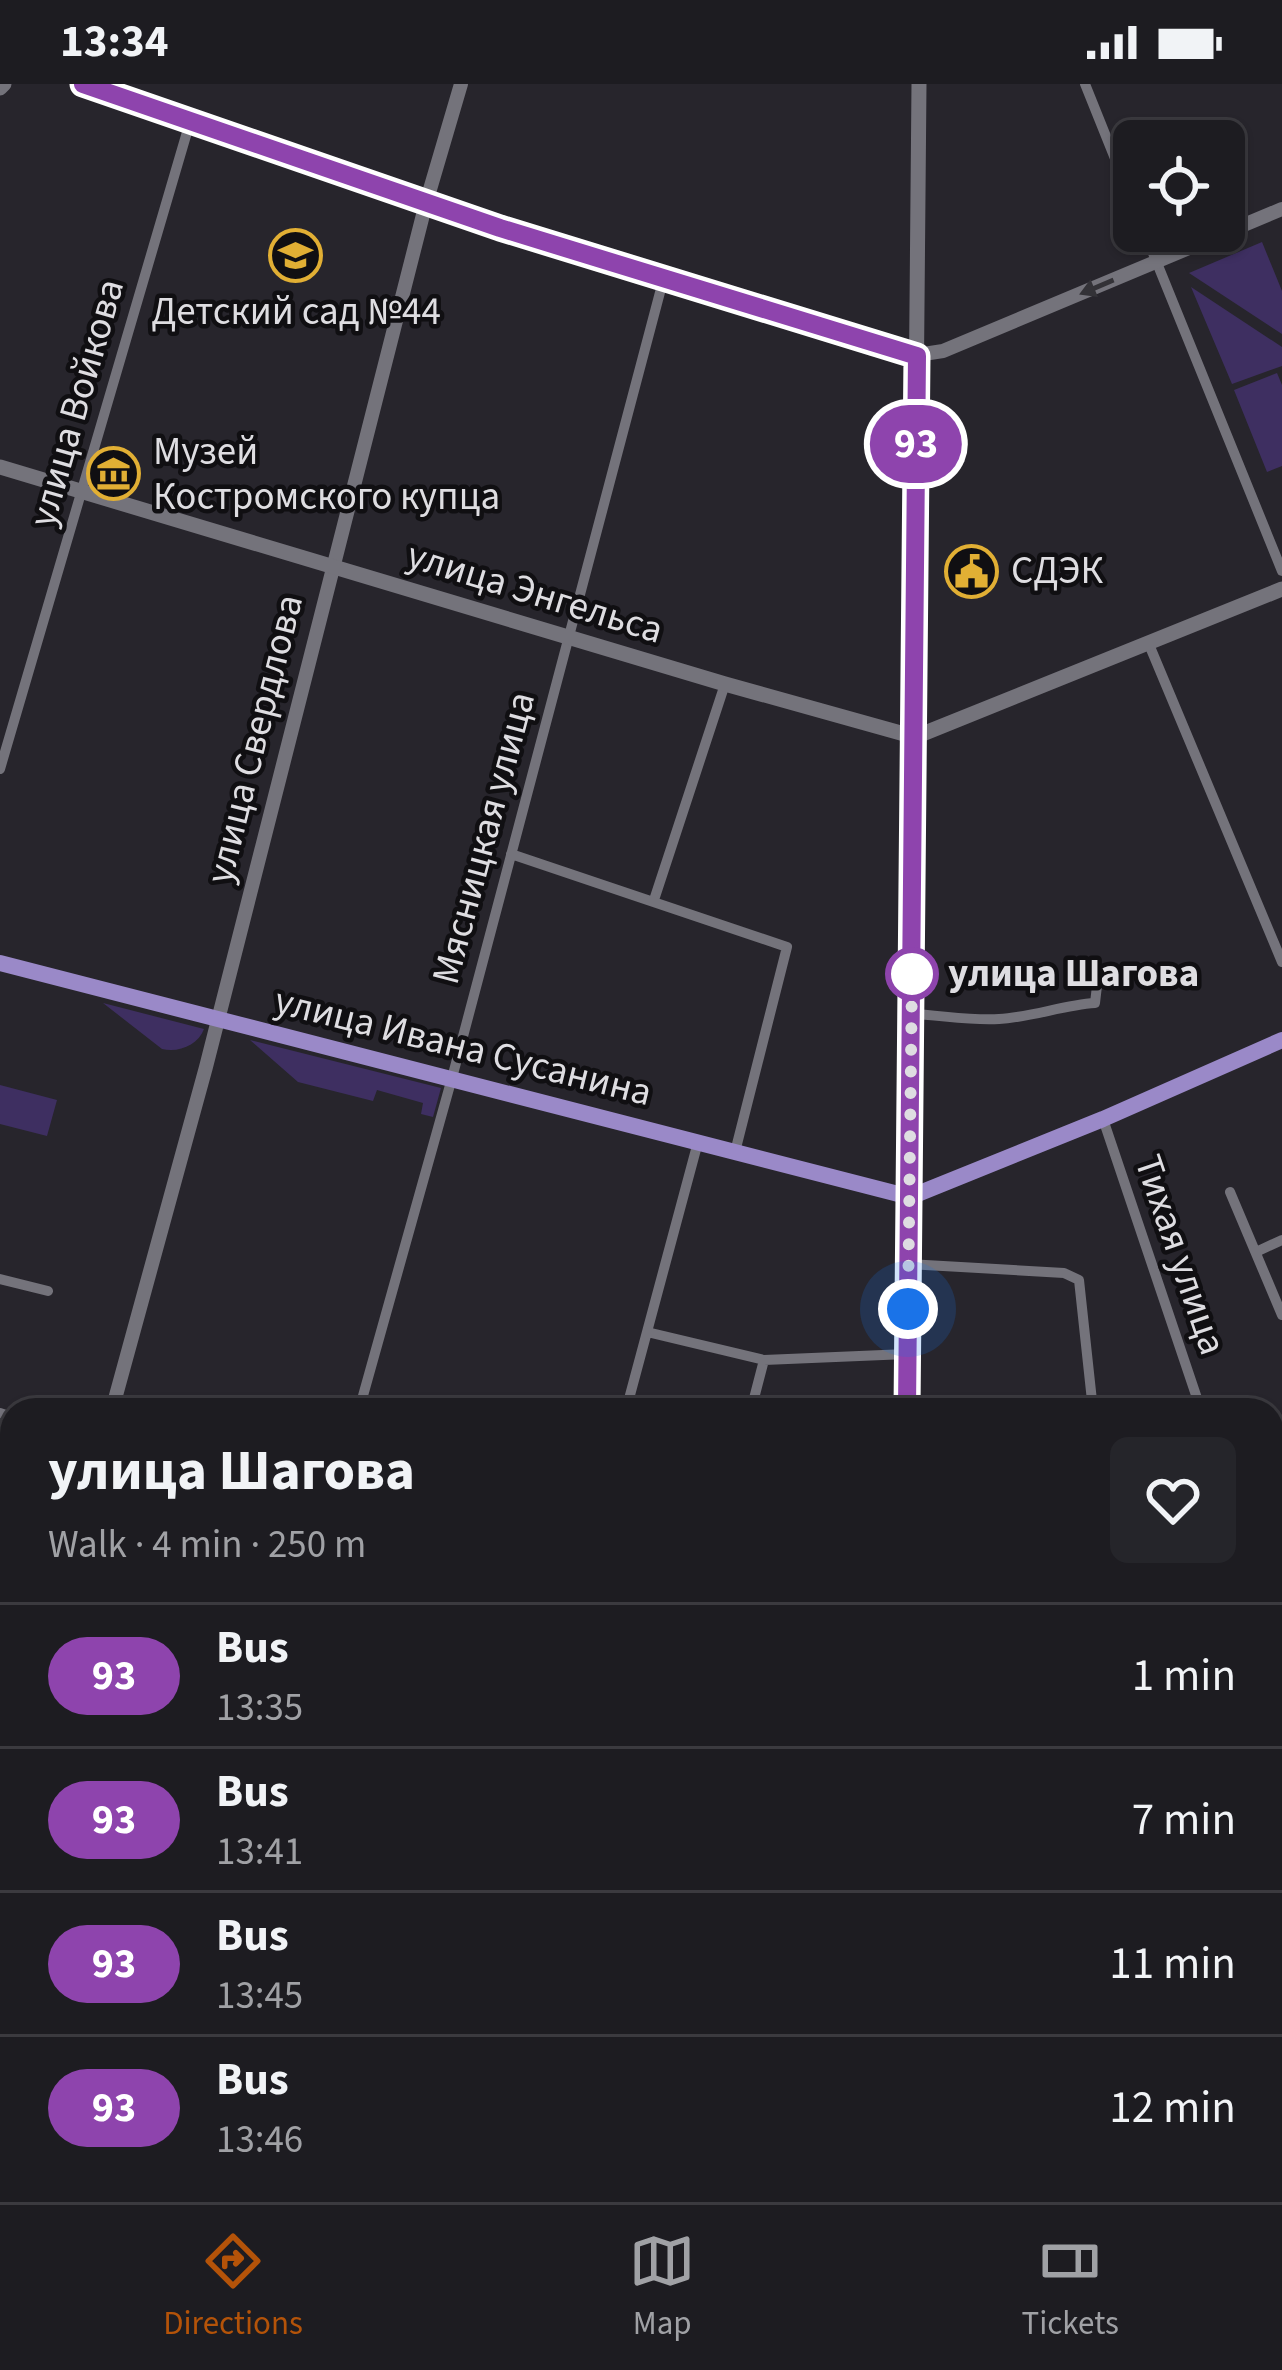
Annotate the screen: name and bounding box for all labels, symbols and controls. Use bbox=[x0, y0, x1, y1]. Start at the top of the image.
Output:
text: 13:34 bbox=[60, 10, 169, 74]
map controls bbox=[1113, 120, 1245, 252]
button: locate bbox=[1113, 120, 1245, 252]
school or university icon: Детский сад №44 bbox=[268, 227, 324, 283]
street label: улица Войкова bbox=[15, 273, 139, 533]
one-way arrow bbox=[1078, 278, 1114, 297]
place label: Детский сад №44 bbox=[151, 284, 441, 340]
line badge: 93 bbox=[862, 405, 970, 483]
text: 93 bbox=[894, 414, 938, 474]
place label: Музей Костромского купца bbox=[153, 424, 500, 525]
museum icon: Музей Костромского купца bbox=[86, 446, 142, 502]
street label: улица Энгельса bbox=[400, 528, 670, 658]
public building icon: СДЭК bbox=[944, 543, 1000, 599]
place label: СДЭК bbox=[1011, 543, 1103, 599]
street label: улица Свердлова bbox=[192, 589, 318, 889]
street label: Мясницкая улица bbox=[418, 686, 550, 990]
place label: улица Шагова bbox=[948, 946, 1199, 1002]
marker: улица Шагова bbox=[887, 949, 937, 999]
street label: улица Ивана Сусанина bbox=[269, 973, 657, 1121]
street label: Тихая улица bbox=[1120, 1148, 1240, 1362]
your location bbox=[878, 1279, 938, 1339]
text: улица Шагова bbox=[48, 1431, 415, 1512]
button: heart bbox=[1110, 1437, 1236, 1563]
text: Walk · 4 min · 250 m bbox=[48, 1517, 366, 1573]
text: Bus bbox=[216, 1616, 289, 1680]
text: 1 min bbox=[1132, 1644, 1236, 1708]
text: 93 bbox=[92, 1646, 136, 1706]
text: 13:35 bbox=[216, 1680, 303, 1736]
text: Bus bbox=[216, 1760, 289, 1824]
text: 7 min bbox=[1132, 1788, 1236, 1852]
text: 93 bbox=[92, 1790, 136, 1850]
text: 13:41 bbox=[216, 1824, 303, 1880]
text: Bus bbox=[216, 1904, 289, 1968]
text: 11 min bbox=[1109, 1932, 1236, 1996]
text: 93 bbox=[92, 1934, 136, 1994]
text: 13:45 bbox=[216, 1968, 303, 2024]
text: Bus bbox=[216, 2048, 289, 2112]
text: 12 min bbox=[1109, 2076, 1236, 2140]
text: 93 bbox=[92, 2078, 136, 2138]
text: 13:46 bbox=[216, 2112, 303, 2168]
tab: Directions bbox=[163, 2228, 303, 2347]
tab: Map bbox=[629, 2228, 695, 2347]
tab: Tickets bbox=[1022, 2228, 1119, 2347]

